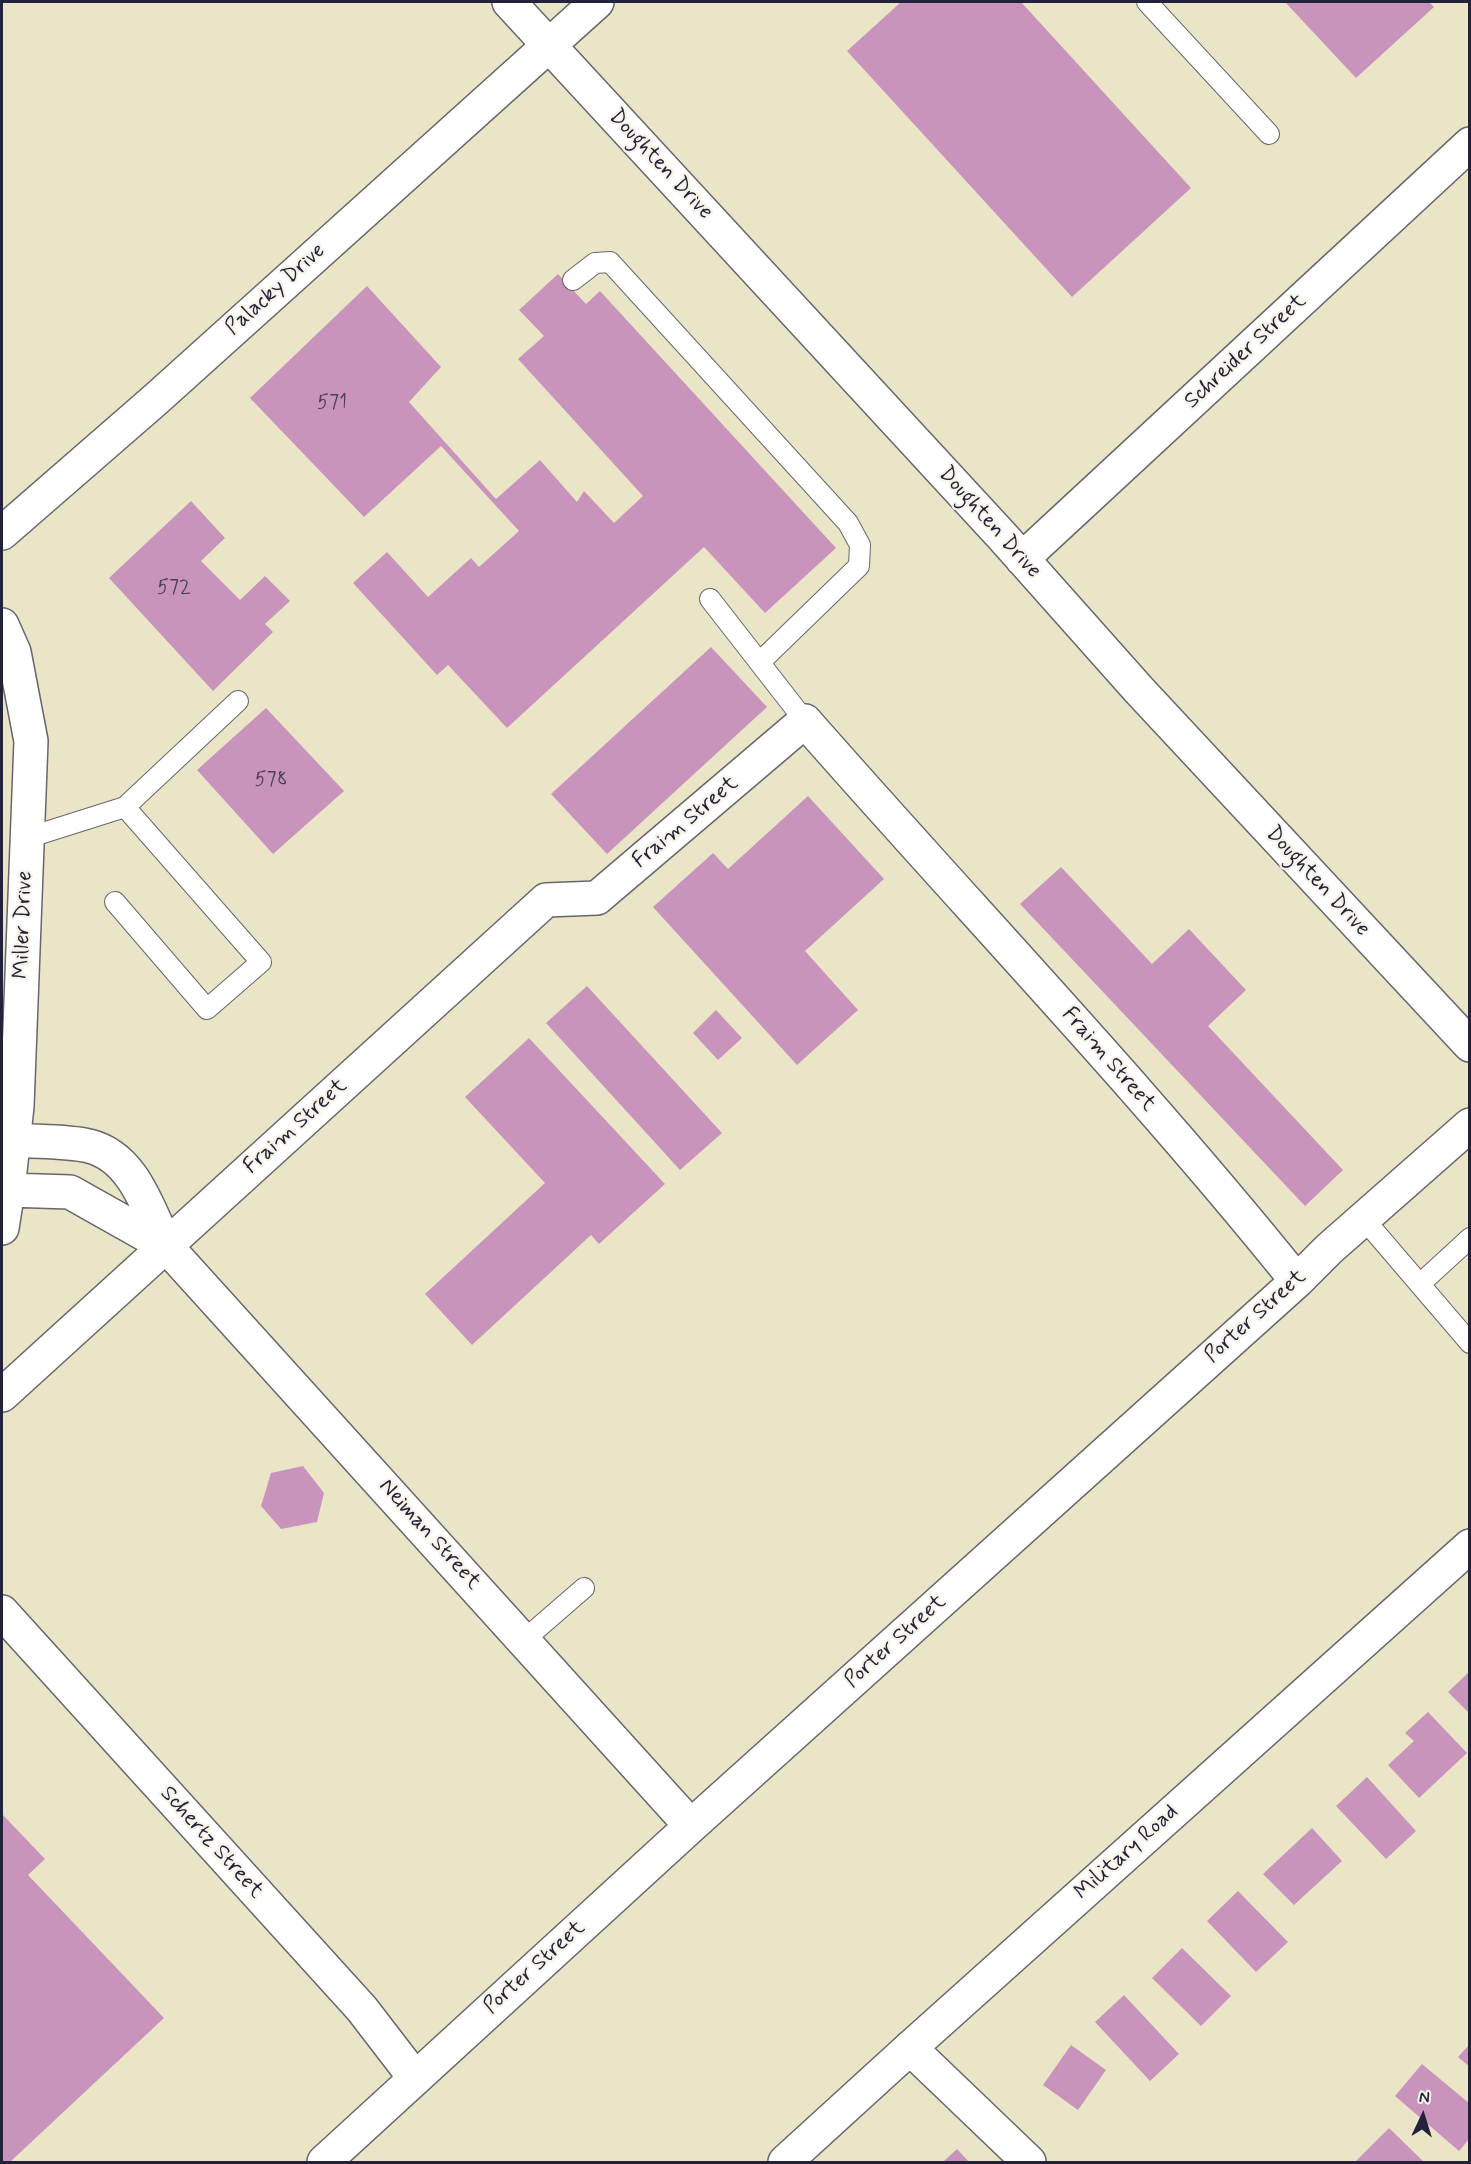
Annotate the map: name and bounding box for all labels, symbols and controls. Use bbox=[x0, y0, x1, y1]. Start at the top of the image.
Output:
street label: Doughten Drive bbox=[602, 104, 718, 226]
street label: Palacky Drive bbox=[221, 238, 331, 342]
street label: Schreider Street bbox=[1180, 289, 1312, 415]
house number: 571 bbox=[317, 392, 347, 416]
street label: Doughten Drive bbox=[932, 462, 1046, 584]
house number: 572 bbox=[157, 577, 191, 601]
house number: 578 bbox=[255, 769, 287, 793]
street label: Fraim Street bbox=[628, 771, 744, 875]
street label: Doughten Drive bbox=[1259, 821, 1375, 943]
street label: Miller Drive bbox=[9, 870, 39, 980]
street label: Fraim Street bbox=[1055, 1002, 1161, 1118]
street label: Fraim Street bbox=[239, 1074, 353, 1180]
street label: Porter Street bbox=[1200, 1265, 1312, 1369]
street label: Neiman Street bbox=[372, 1474, 486, 1596]
street label: Porter Street bbox=[840, 1590, 952, 1694]
street label: Schertz Street bbox=[154, 1781, 268, 1905]
street label: Military Road bbox=[1070, 1800, 1184, 1906]
street label: Porter Street bbox=[479, 1916, 591, 2020]
north arrow bbox=[1393, 2086, 1453, 2146]
text: N bbox=[1418, 2087, 1430, 2108]

